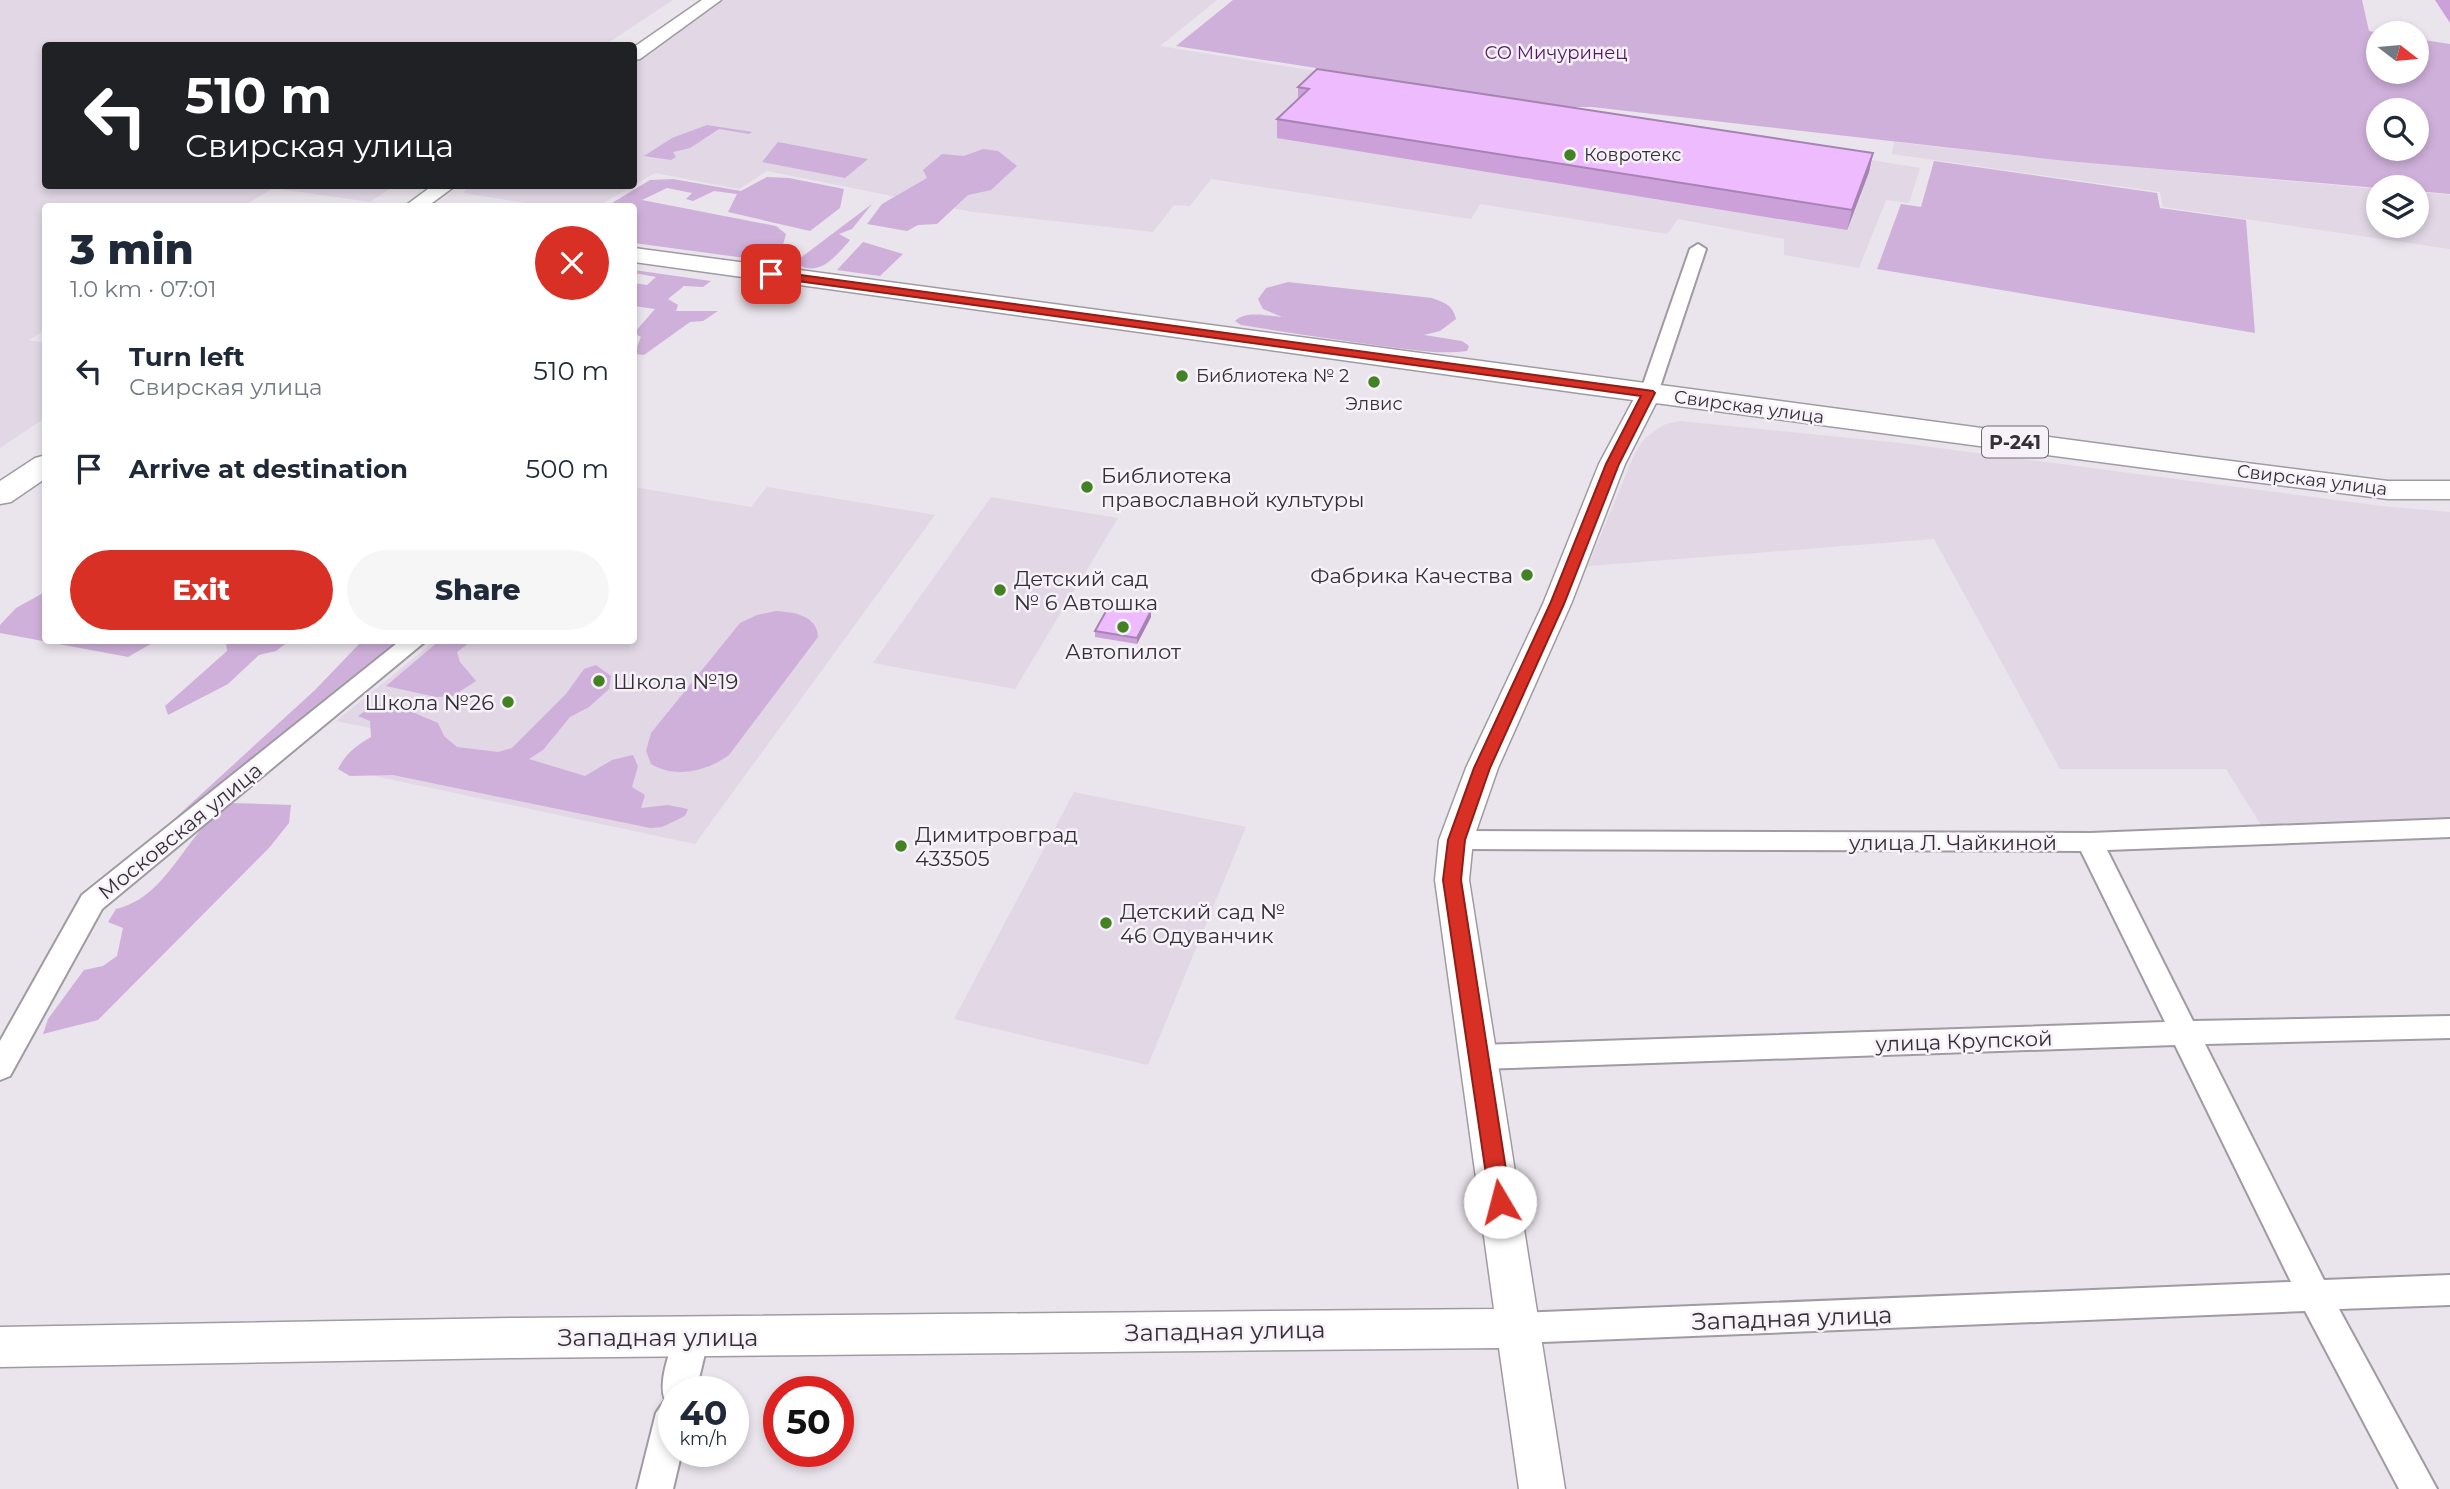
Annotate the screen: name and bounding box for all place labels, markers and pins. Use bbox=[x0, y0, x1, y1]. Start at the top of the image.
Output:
place label: Ковротекс bbox=[1584, 144, 1681, 166]
marker: Ковротекс bbox=[1562, 147, 1578, 163]
pin bbox=[741, 244, 801, 304]
place label: Библиотека № 2 bbox=[1196, 365, 1349, 387]
marker: Библиотека № 2 bbox=[1174, 368, 1190, 384]
marker: Элвис bbox=[1366, 374, 1382, 390]
place label: Элвис bbox=[1345, 393, 1403, 415]
place label: Библиотека православной культуры bbox=[1101, 463, 1365, 512]
marker: Библиотека православной культуры bbox=[1079, 479, 1095, 495]
place label: Фабрика Качества bbox=[1310, 563, 1513, 588]
place label: Детский сад № 6 Автошка bbox=[1014, 566, 1158, 615]
marker: Фабрика Качества bbox=[1519, 567, 1535, 583]
marker: Детский сад № 6 Автошка bbox=[992, 582, 1008, 598]
marker: Автопилот bbox=[1115, 619, 1131, 635]
place label: Автопилот bbox=[1065, 639, 1181, 664]
place label: Школа №19 bbox=[613, 669, 738, 694]
marker: Школа №19 bbox=[591, 673, 607, 689]
place label: Школа №26 bbox=[365, 690, 494, 715]
marker: Школа №26 bbox=[500, 694, 516, 710]
place label: Димитровград 433505 bbox=[915, 822, 1078, 871]
marker: Димитровград 433505 bbox=[893, 838, 909, 854]
place label: Детский сад № 46 Одуванчик bbox=[1120, 899, 1285, 948]
marker: Детский сад № 46 Одуванчик bbox=[1098, 915, 1114, 931]

